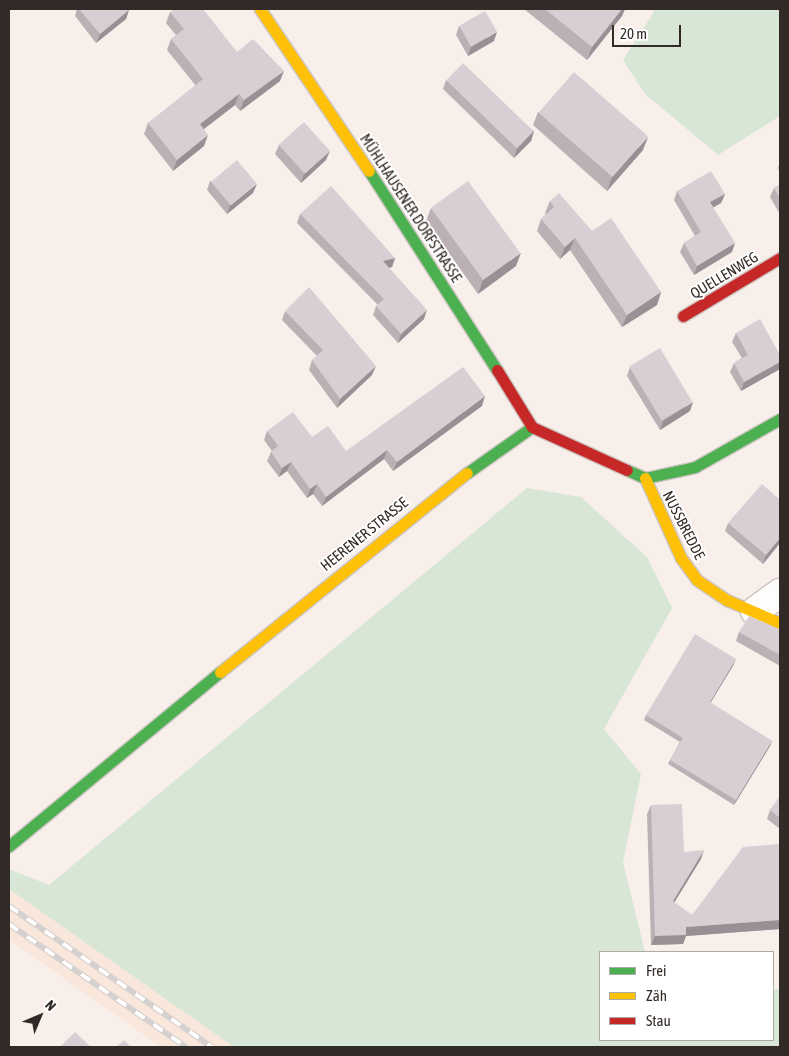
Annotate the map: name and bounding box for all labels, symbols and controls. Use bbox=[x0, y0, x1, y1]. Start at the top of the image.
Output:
scale bar bbox=[614, 15, 683, 47]
text: 20 m bbox=[620, 25, 647, 42]
street label: MÜHLHAUSENER DORFSTRASSE bbox=[356, 130, 466, 286]
street label: QUELLENWEG bbox=[687, 248, 761, 302]
street label: NUSSBREDDE bbox=[659, 488, 709, 562]
street label: HEERENER STRASSE bbox=[317, 493, 411, 575]
legend bbox=[599, 951, 774, 1041]
text: Frei bbox=[646, 962, 666, 979]
text: Zäh bbox=[646, 987, 667, 1004]
north arrow bbox=[15, 991, 65, 1041]
text: N bbox=[42, 997, 59, 1014]
text: Stau bbox=[646, 1012, 671, 1029]

